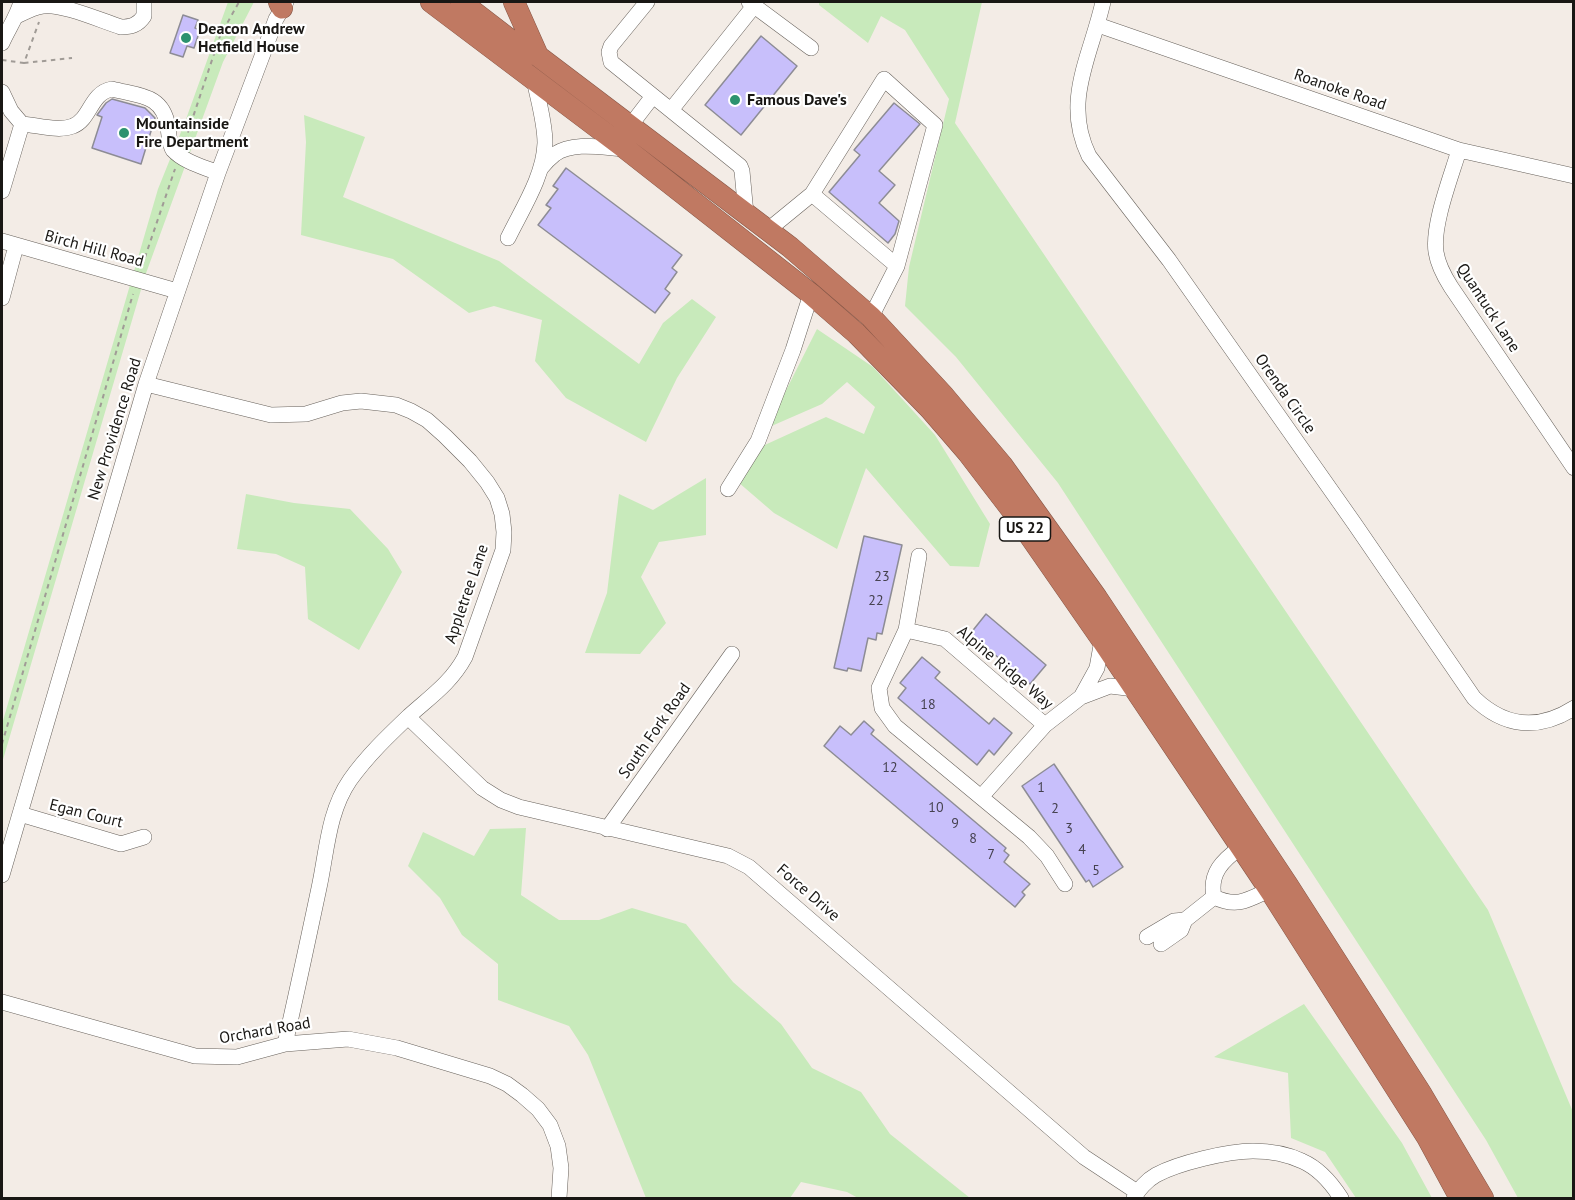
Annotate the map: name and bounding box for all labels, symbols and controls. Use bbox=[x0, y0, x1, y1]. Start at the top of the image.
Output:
place label: Deacon Andrew Hetfield House bbox=[198, 19, 305, 57]
marker: Deacon Andrew Hetfield House bbox=[179, 31, 193, 45]
street label: Roanoke Road bbox=[1291, 65, 1389, 115]
place label: Famous Dave's bbox=[747, 90, 847, 110]
marker: Famous Dave's bbox=[728, 93, 742, 107]
place label: Mountainside Fire Department bbox=[136, 114, 248, 152]
marker: Mountainside Fire Department bbox=[117, 126, 131, 140]
street label: Birch Hill Road bbox=[42, 227, 146, 271]
street label: Quantuck Lane bbox=[1452, 260, 1524, 356]
street label: Orenda Circle bbox=[1250, 350, 1320, 438]
street label: New Providence Road bbox=[84, 356, 146, 502]
road number: US 22 bbox=[1000, 517, 1050, 541]
street label: Appletree Lane bbox=[441, 542, 493, 646]
house number: 23 bbox=[874, 569, 890, 585]
house number: 22 bbox=[868, 593, 884, 609]
street label: Alpine Ridge Way bbox=[953, 622, 1057, 714]
street label: South Fork Road bbox=[615, 680, 695, 782]
house number: 18 bbox=[920, 697, 936, 713]
house number: 12 bbox=[882, 760, 898, 776]
house number: 1 bbox=[1037, 780, 1045, 796]
street label: Egan Court bbox=[47, 796, 125, 832]
house number: 10 bbox=[928, 800, 944, 816]
house number: 2 bbox=[1051, 801, 1059, 817]
house number: 9 bbox=[951, 816, 959, 832]
house number: 3 bbox=[1065, 821, 1073, 837]
house number: 8 bbox=[969, 831, 977, 847]
house number: 4 bbox=[1078, 842, 1086, 858]
house number: 7 bbox=[987, 847, 995, 863]
street label: Force Drive bbox=[772, 860, 844, 926]
house number: 5 bbox=[1092, 863, 1100, 879]
street label: Orchard Road bbox=[218, 1014, 312, 1048]

